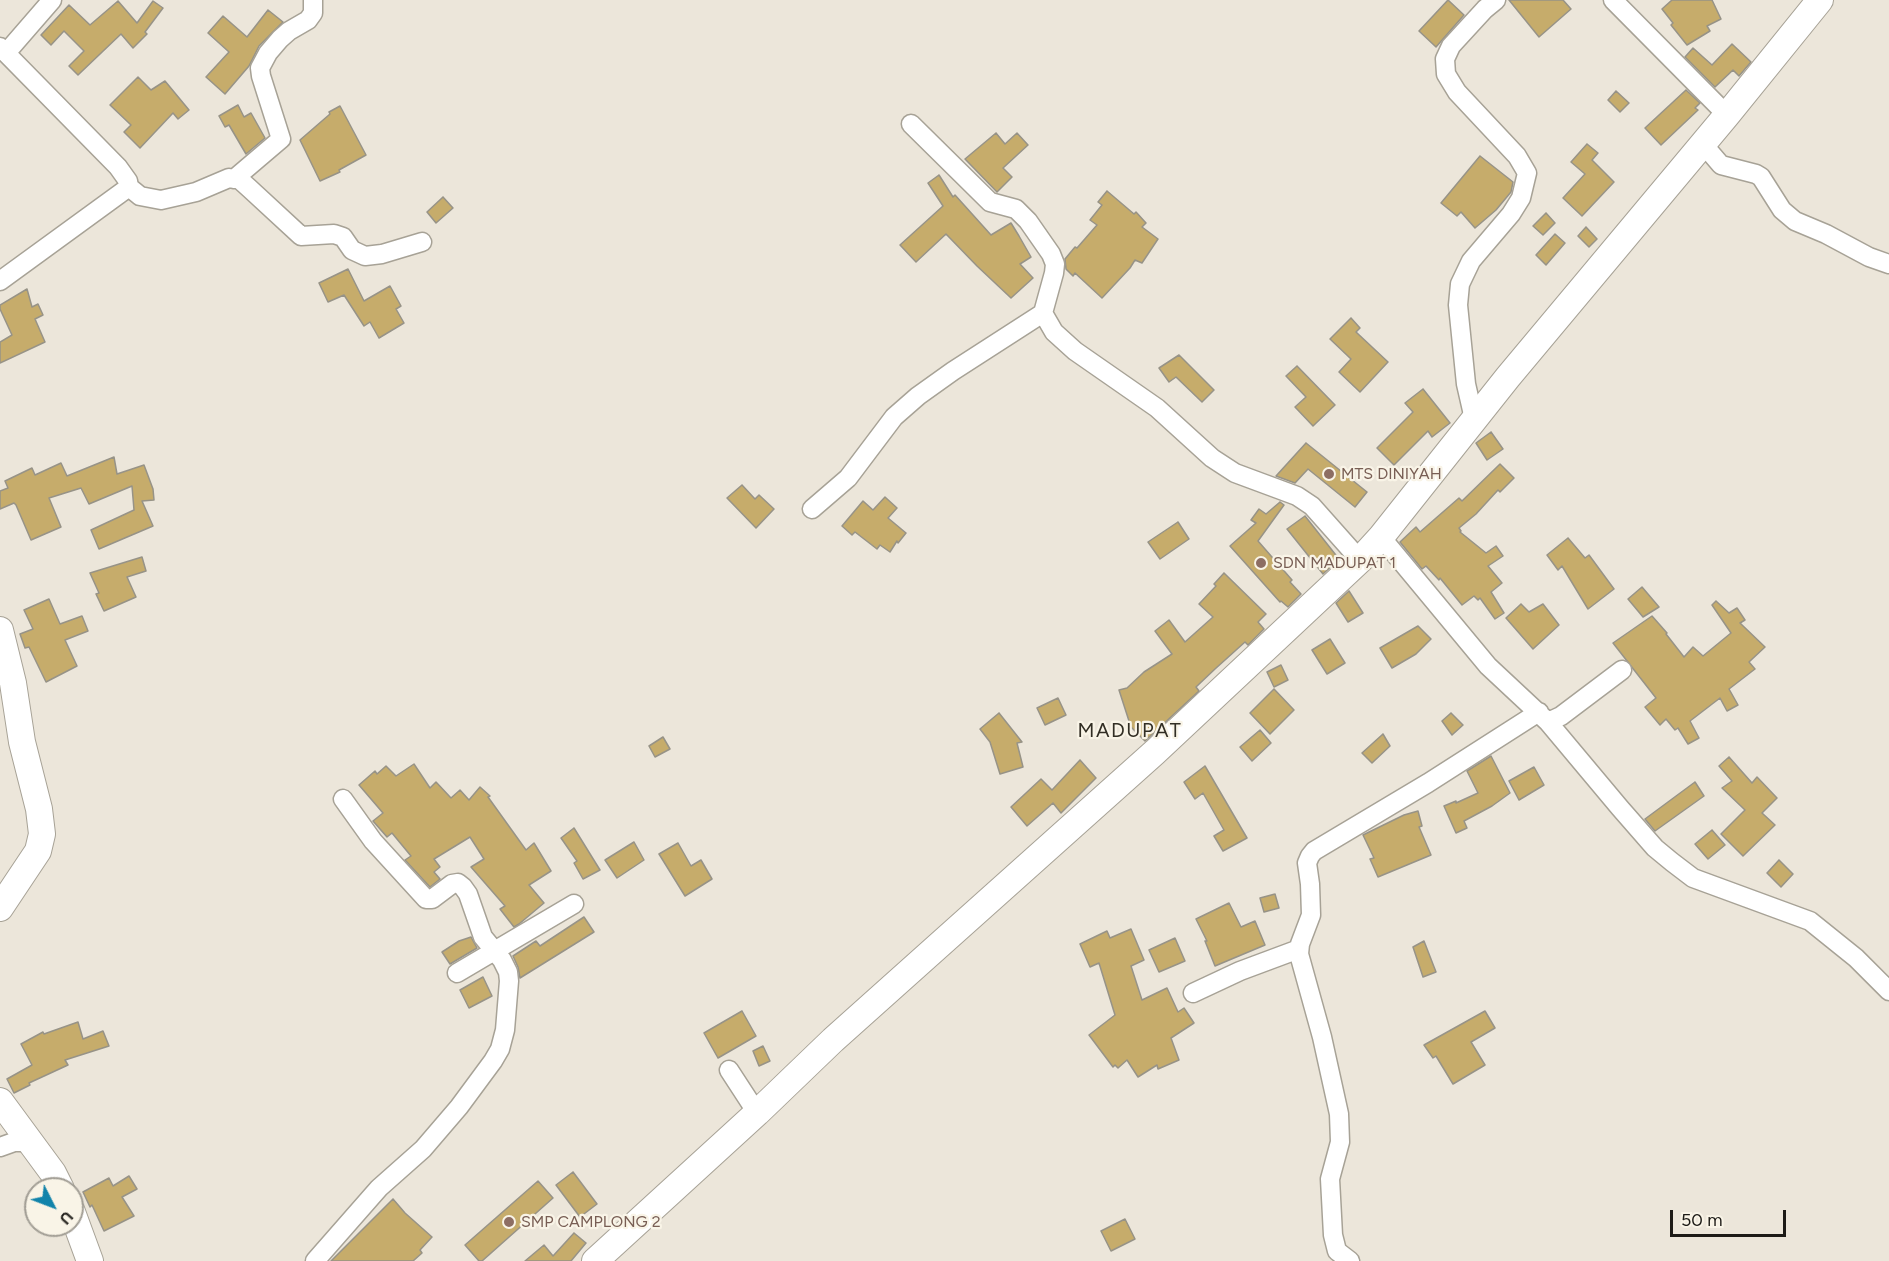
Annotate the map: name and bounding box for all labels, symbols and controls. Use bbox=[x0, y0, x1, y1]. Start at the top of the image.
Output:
place label: MTS DINIYAH bbox=[1341, 464, 1442, 484]
marker: MTS DINIYAH bbox=[1322, 467, 1336, 481]
place label: SDN MADUPAT 1 bbox=[1273, 553, 1396, 573]
marker: SDN MADUPAT 1 bbox=[1254, 556, 1268, 570]
district label: MADUPAT bbox=[1078, 719, 1182, 743]
north arrow bbox=[24, 1177, 84, 1237]
scale bar bbox=[1673, 1198, 1788, 1236]
text: U bbox=[55, 1207, 77, 1229]
text: 50 m bbox=[1681, 1209, 1723, 1231]
place label: SMP CAMPLONG 2 bbox=[521, 1212, 661, 1232]
marker: SMP CAMPLONG 2 bbox=[502, 1215, 516, 1229]

